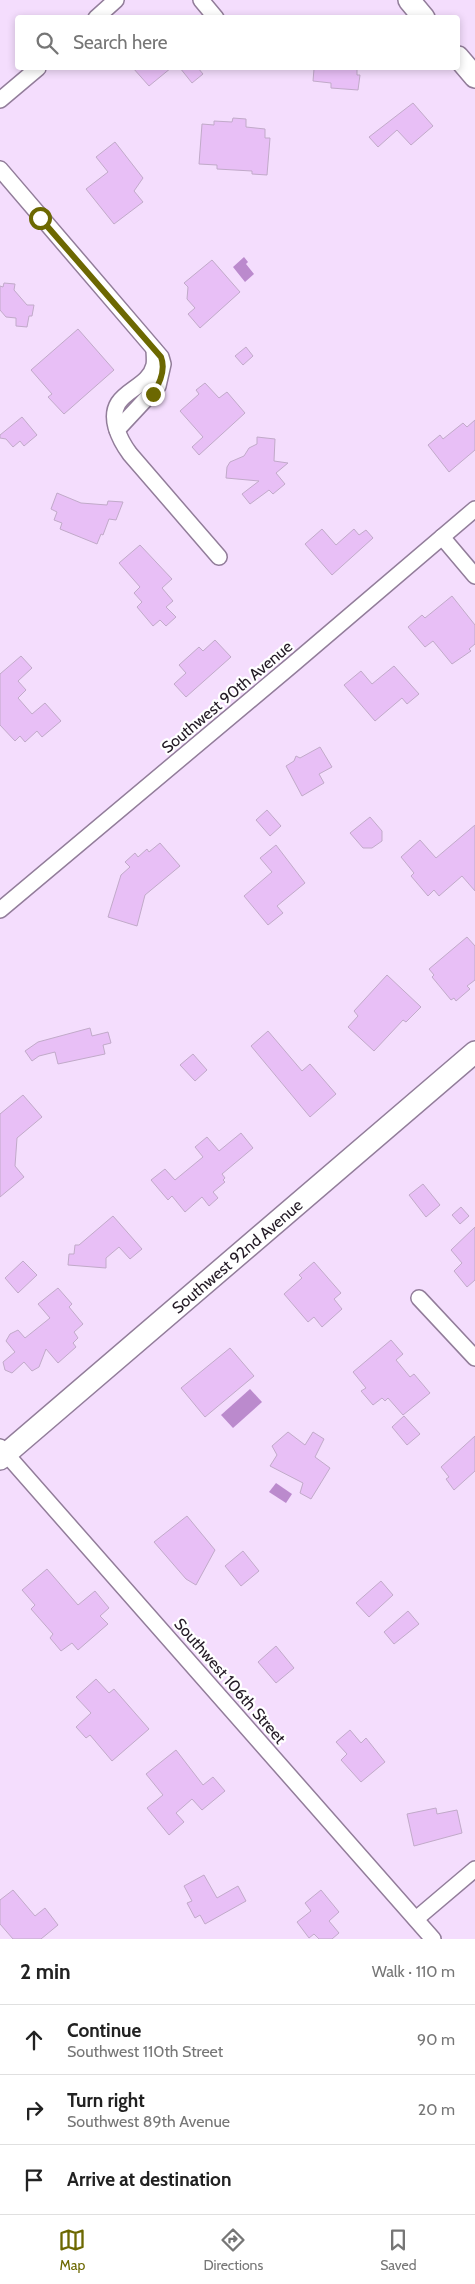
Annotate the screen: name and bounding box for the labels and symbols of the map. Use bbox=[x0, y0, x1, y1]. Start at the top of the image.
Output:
route start bbox=[29, 207, 52, 230]
route end bbox=[142, 383, 165, 406]
street label: Southwest 90th Avenue bbox=[158, 637, 296, 757]
street label: Southwest 92nd Avenue bbox=[168, 1195, 306, 1317]
street label: Southwest 106th Street bbox=[170, 1614, 290, 1748]

